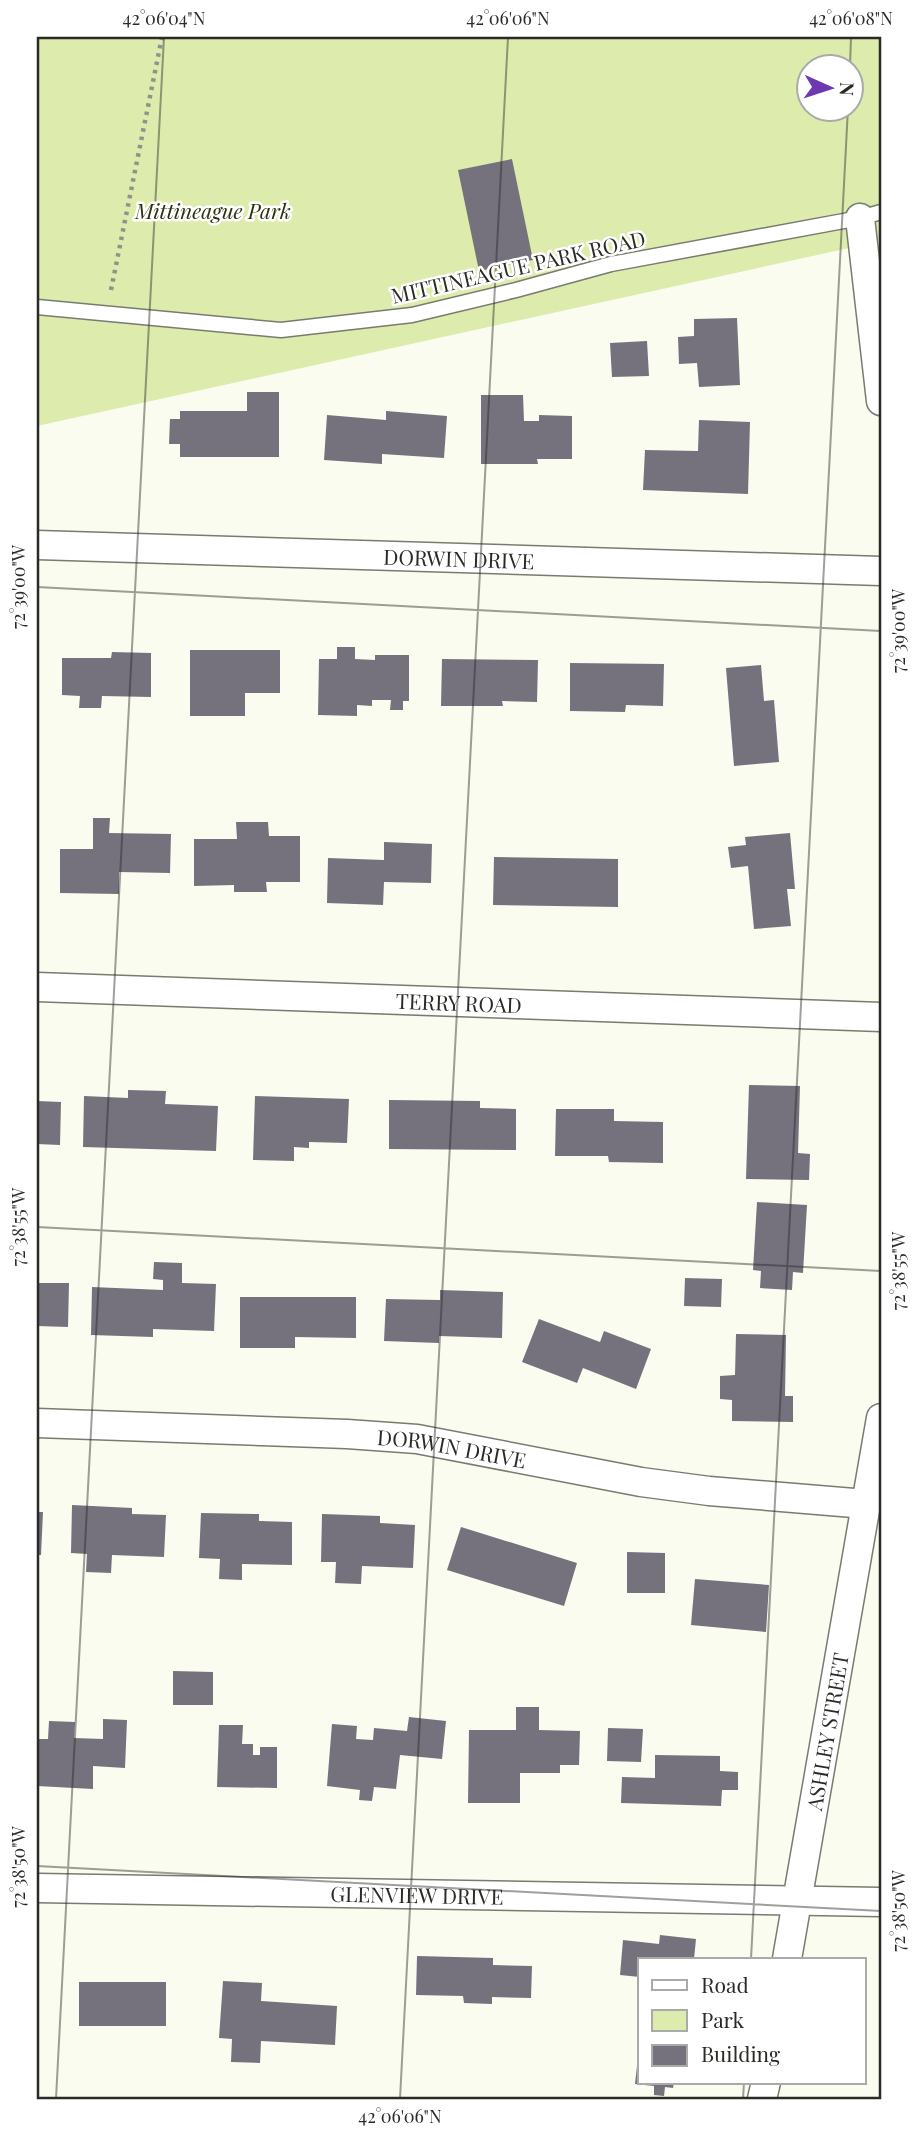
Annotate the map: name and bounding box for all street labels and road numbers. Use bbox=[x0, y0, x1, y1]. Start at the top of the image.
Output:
street label: MITTINEAGUE PARK ROAD bbox=[388, 223, 648, 309]
street label: DORWIN DRIVE bbox=[383, 542, 535, 574]
street label: TERRY ROAD bbox=[395, 986, 522, 1018]
street label: DORWIN DRIVE bbox=[376, 1422, 529, 1474]
street label: ASHLEY STREET bbox=[799, 1651, 854, 1813]
street label: GLENVIEW DRIVE bbox=[330, 1879, 504, 1910]

